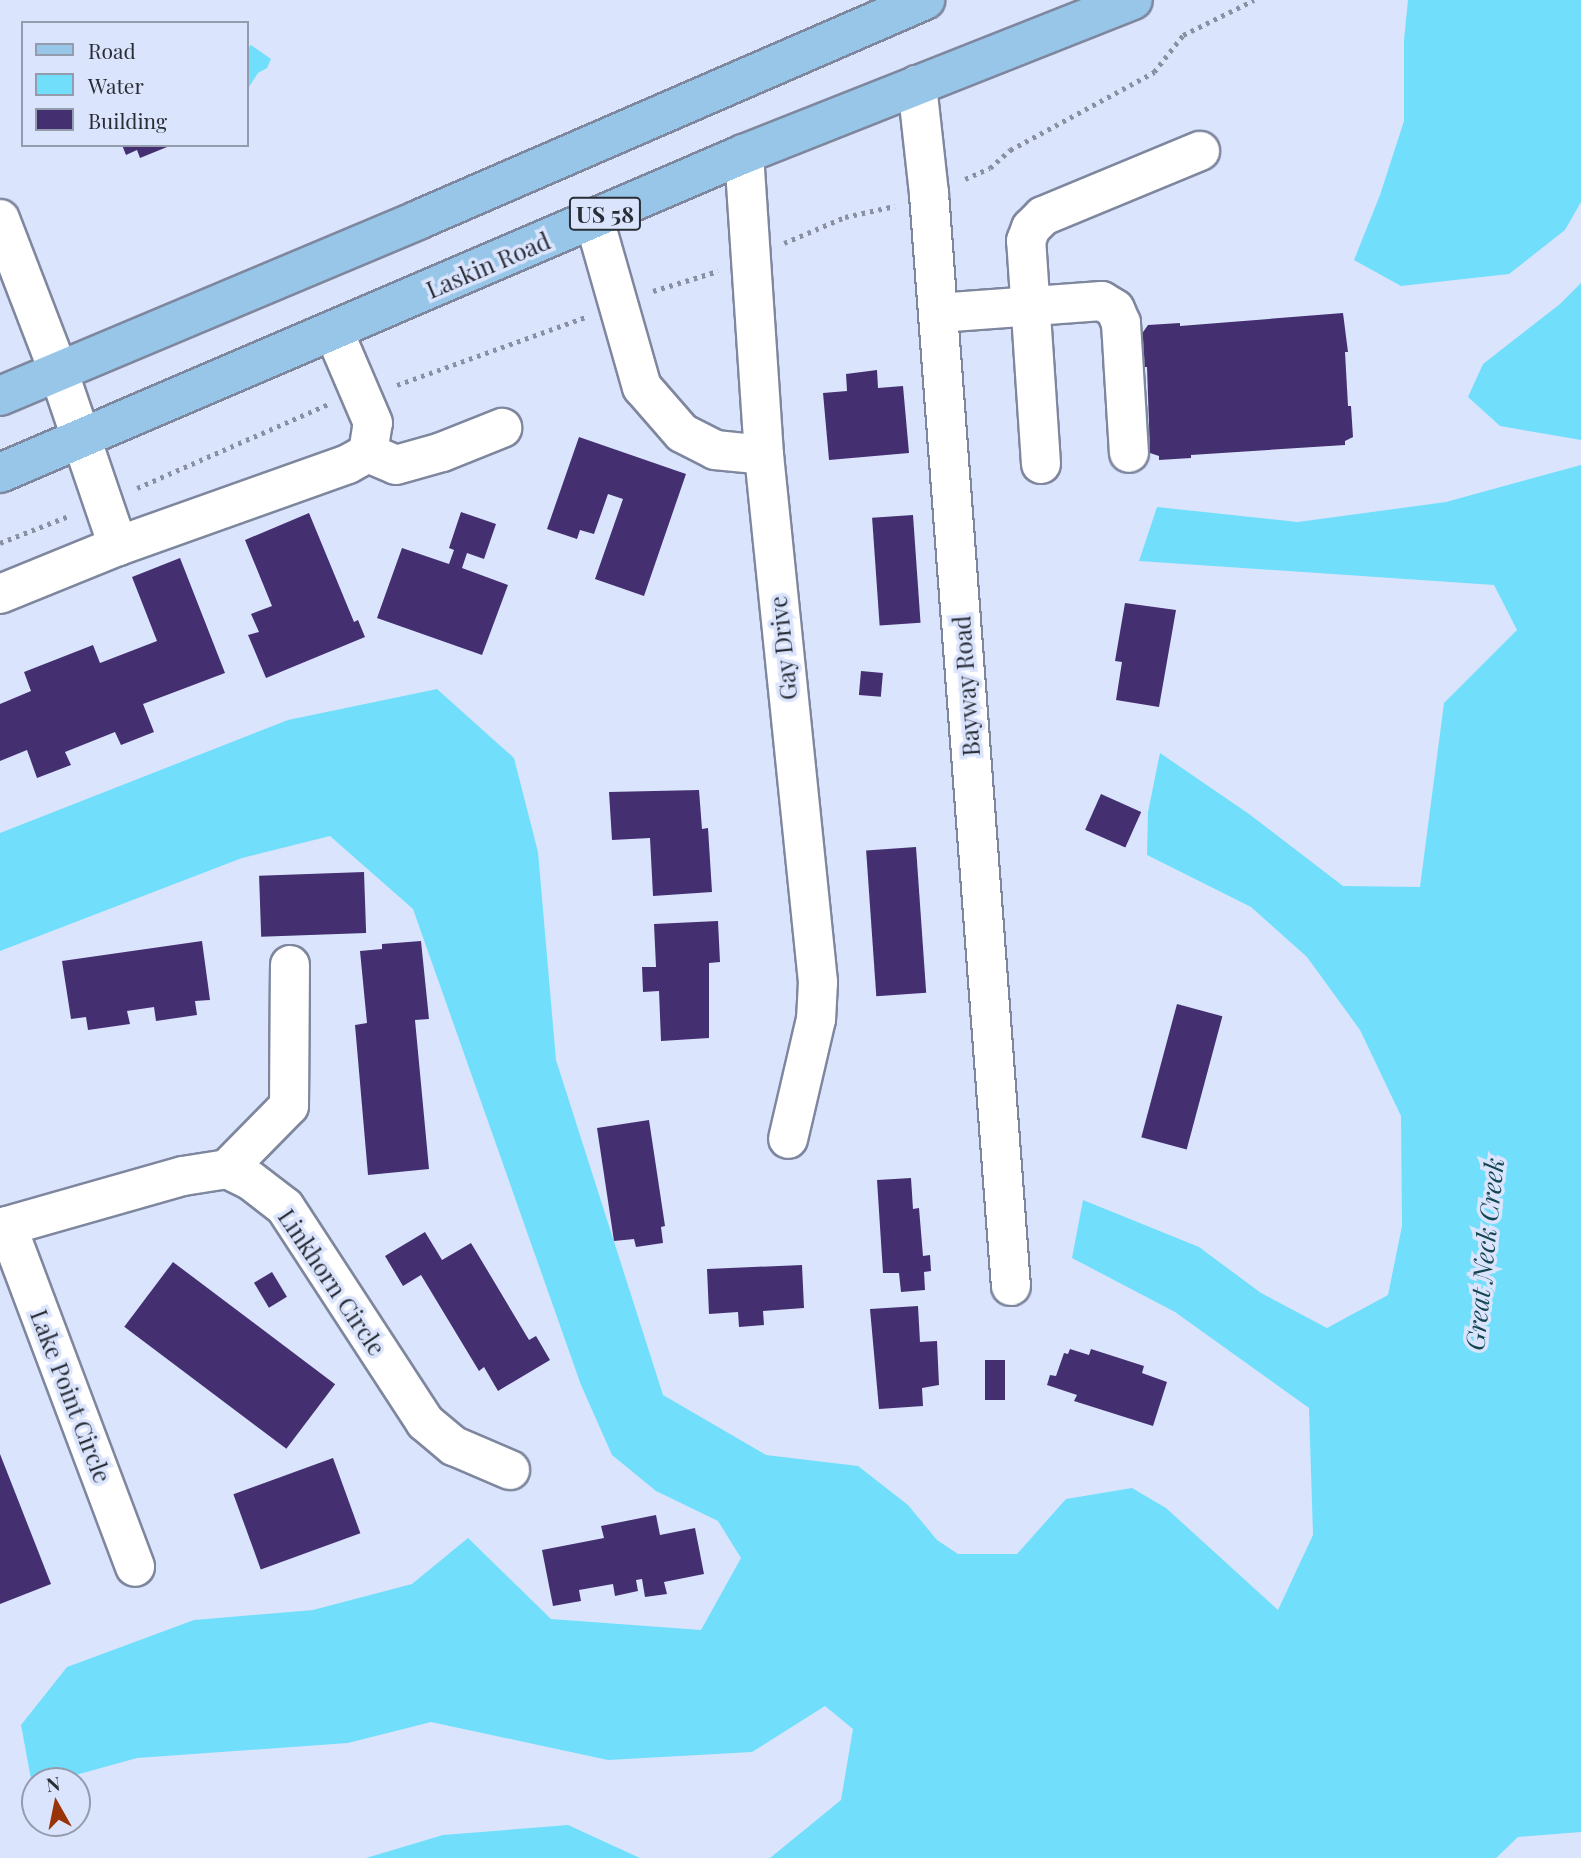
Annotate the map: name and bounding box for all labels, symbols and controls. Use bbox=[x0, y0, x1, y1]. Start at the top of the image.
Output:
legend bbox=[21, 21, 248, 147]
text: Road bbox=[88, 36, 136, 64]
text: Water bbox=[88, 71, 144, 99]
text: Building bbox=[88, 106, 167, 134]
road number: US 58 bbox=[568, 195, 642, 234]
street label: Laskin Road bbox=[422, 226, 554, 304]
street label: Gay Drive bbox=[763, 594, 803, 702]
street label: Bayway Road bbox=[947, 614, 985, 758]
water label: Great Neck Creek bbox=[1458, 1156, 1510, 1352]
street label: Linkhorn Circle bbox=[272, 1203, 392, 1361]
street label: Lake Point Circle bbox=[25, 1305, 117, 1487]
north arrow bbox=[21, 1767, 91, 1837]
text: N bbox=[44, 1769, 62, 1797]

